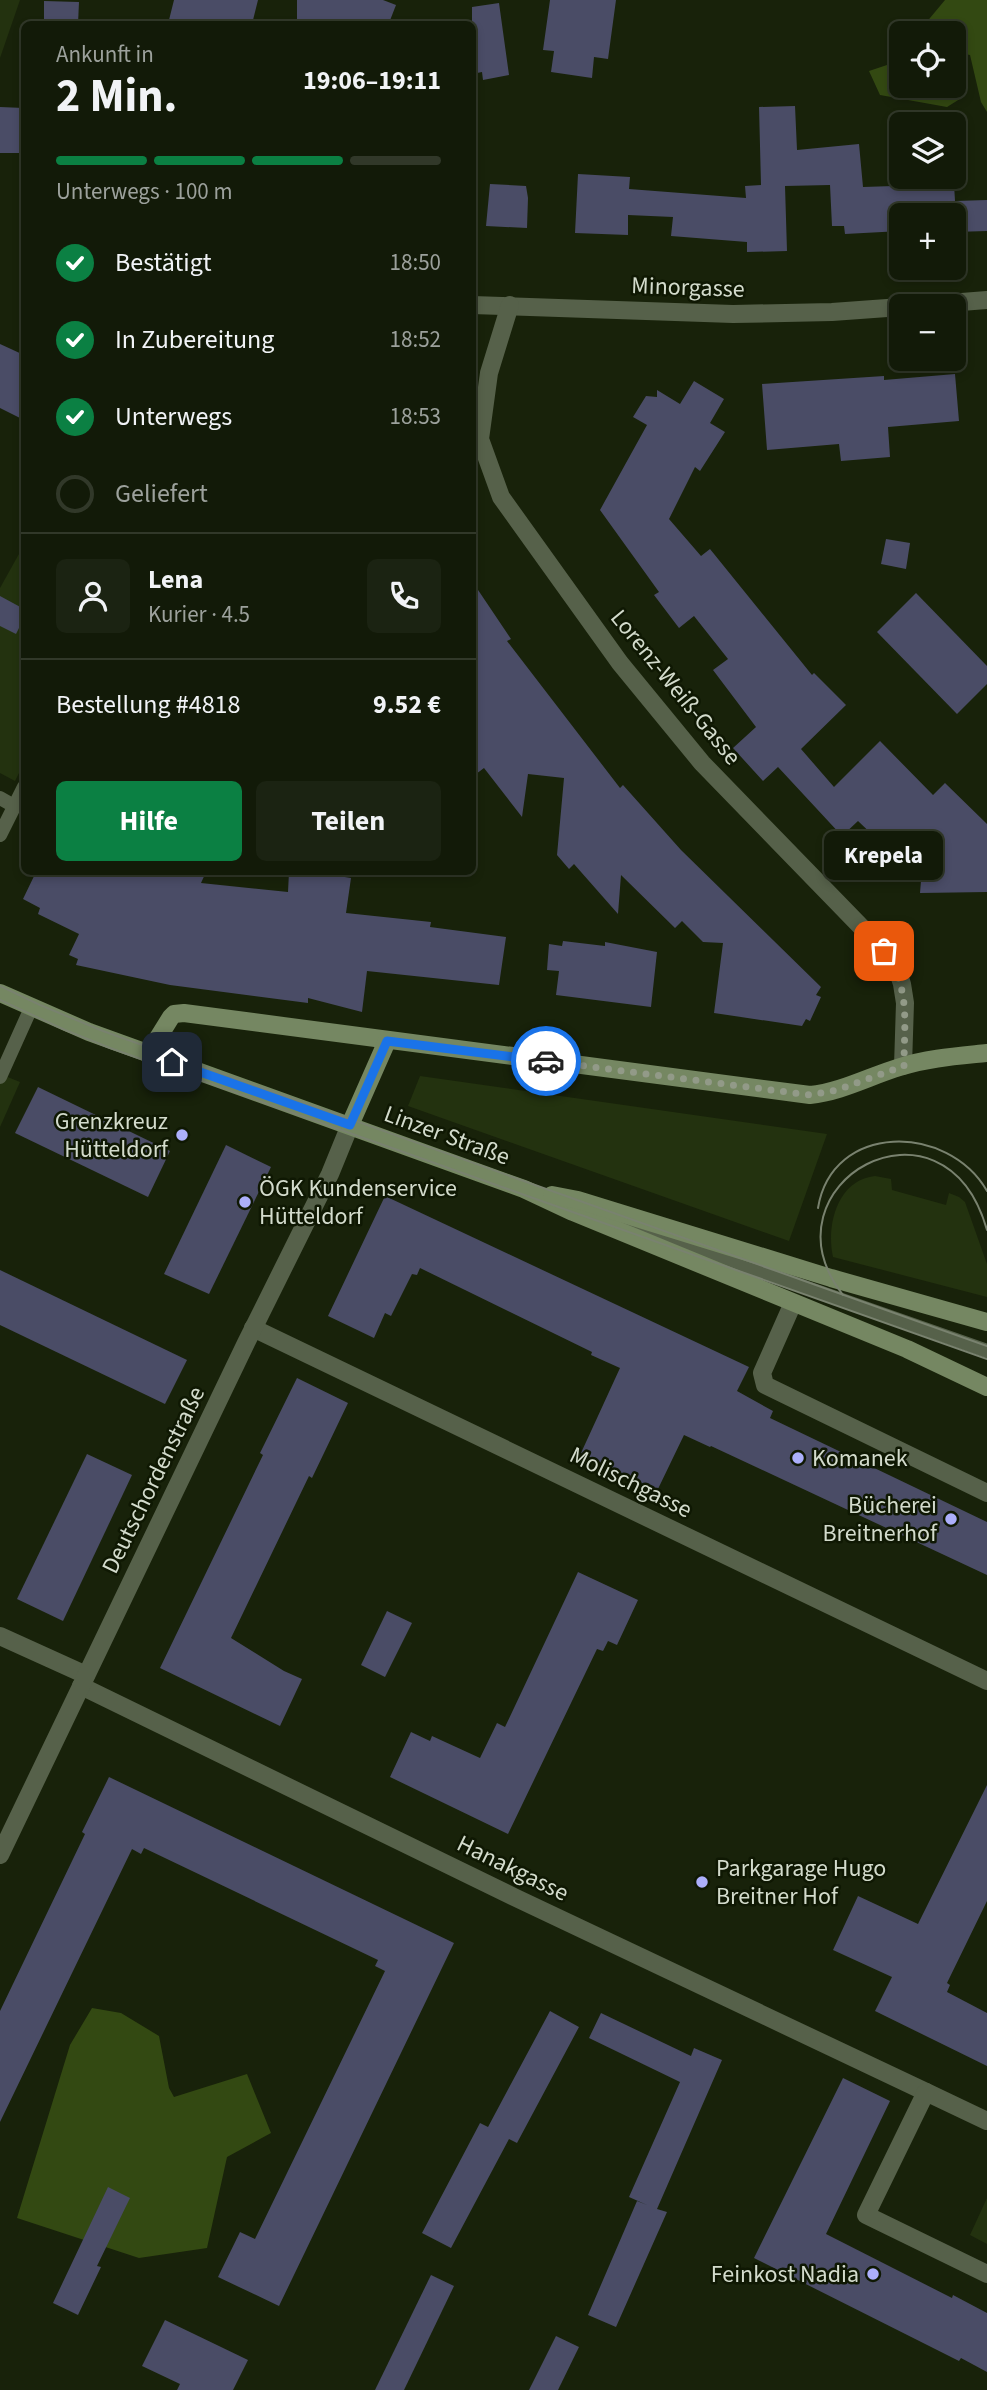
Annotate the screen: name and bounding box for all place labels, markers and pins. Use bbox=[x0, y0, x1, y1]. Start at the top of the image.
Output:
callout: Krepela bbox=[824, 832, 944, 881]
pin bbox=[854, 921, 914, 981]
pin bbox=[142, 1032, 202, 1092]
place label: Grenzkreuz Hütteldorf bbox=[55, 1104, 169, 1167]
marker: Grenzkreuz Hütteldorf bbox=[174, 1127, 190, 1143]
place label: ÖGK Kundenservice Hütteldorf bbox=[259, 1171, 457, 1234]
marker: ÖGK Kundenservice Hütteldorf bbox=[237, 1194, 253, 1210]
place label: Komanek bbox=[812, 1441, 908, 1476]
marker: Komanek bbox=[790, 1450, 806, 1466]
place label: Bücherei Breitnerhof bbox=[823, 1488, 938, 1551]
marker: Bücherei Breitnerhof bbox=[943, 1511, 959, 1527]
place label: Parkgarage Hugo Breitner Hof bbox=[716, 1851, 886, 1914]
marker: Parkgarage Hugo Breitner Hof bbox=[694, 1874, 710, 1890]
place label: Feinkost Nadia bbox=[711, 2257, 859, 2292]
marker: Feinkost Nadia bbox=[865, 2266, 881, 2282]

